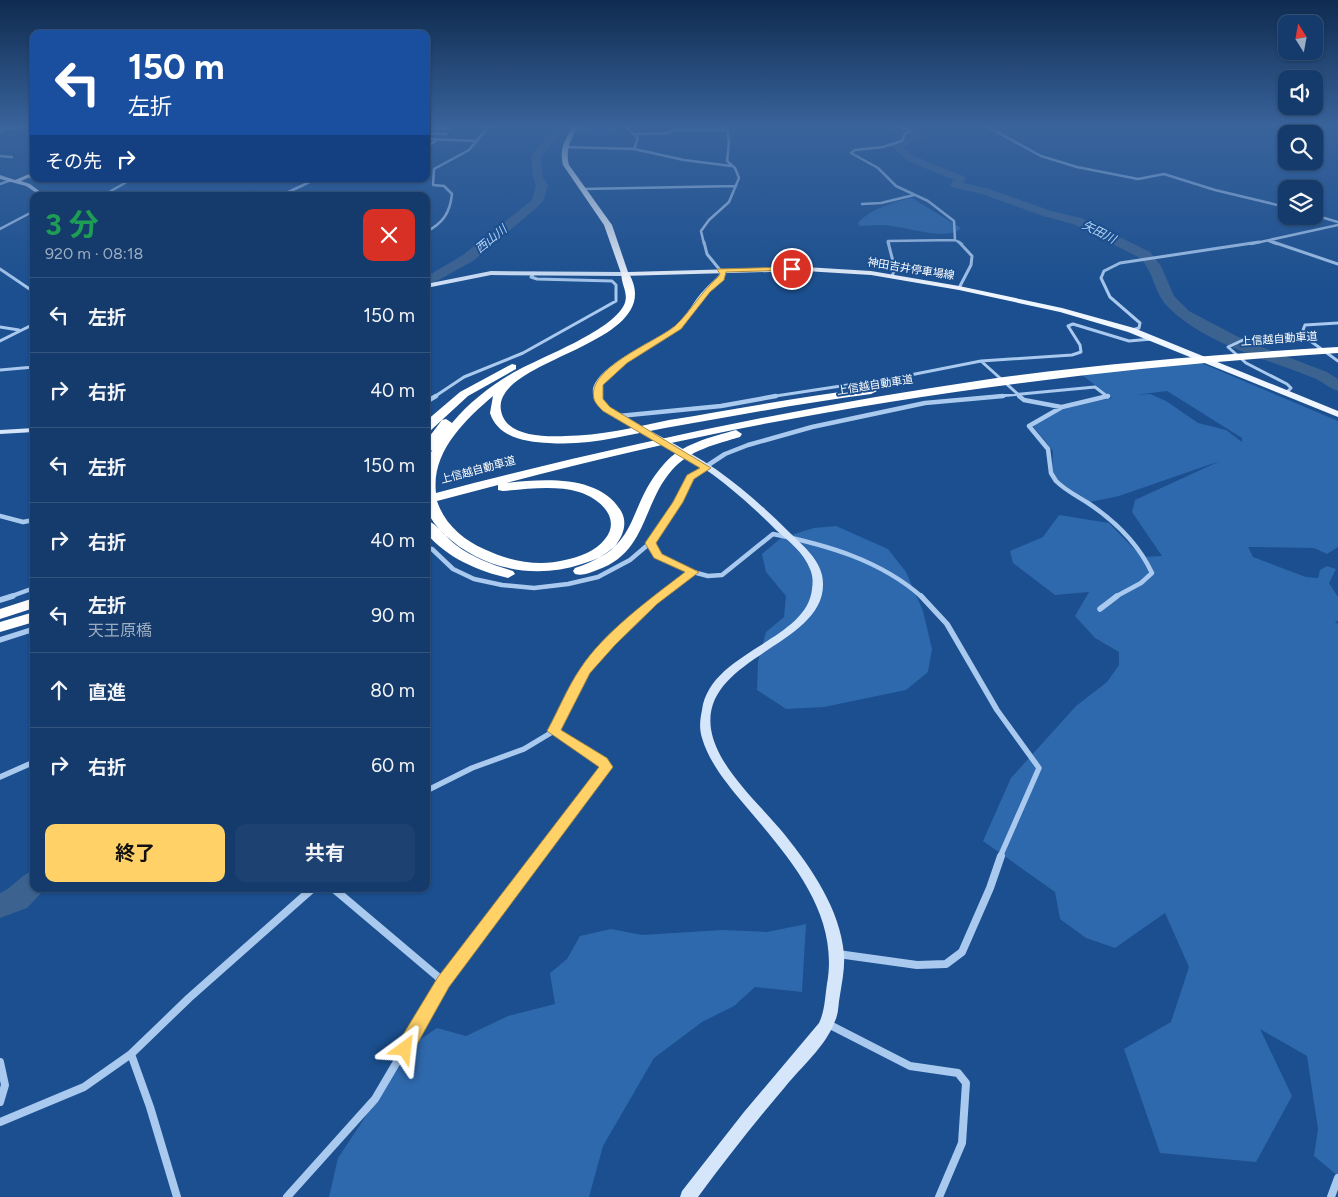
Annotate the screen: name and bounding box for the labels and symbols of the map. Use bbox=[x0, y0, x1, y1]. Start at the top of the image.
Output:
north arrow bbox=[1278, 15, 1322, 60]
water label: 矢田川 bbox=[1080, 218, 1120, 247]
water label: 西山川 bbox=[473, 221, 511, 256]
pin bbox=[771, 248, 813, 290]
street label: 神田吉井停車場線 bbox=[867, 256, 955, 282]
street label: 上信越自動車道 bbox=[1240, 330, 1318, 348]
street label: 上信越自動車道 bbox=[836, 373, 914, 397]
street label: 上信越自動車道 bbox=[439, 454, 517, 486]
position arrow bbox=[378, 1022, 430, 1074]

